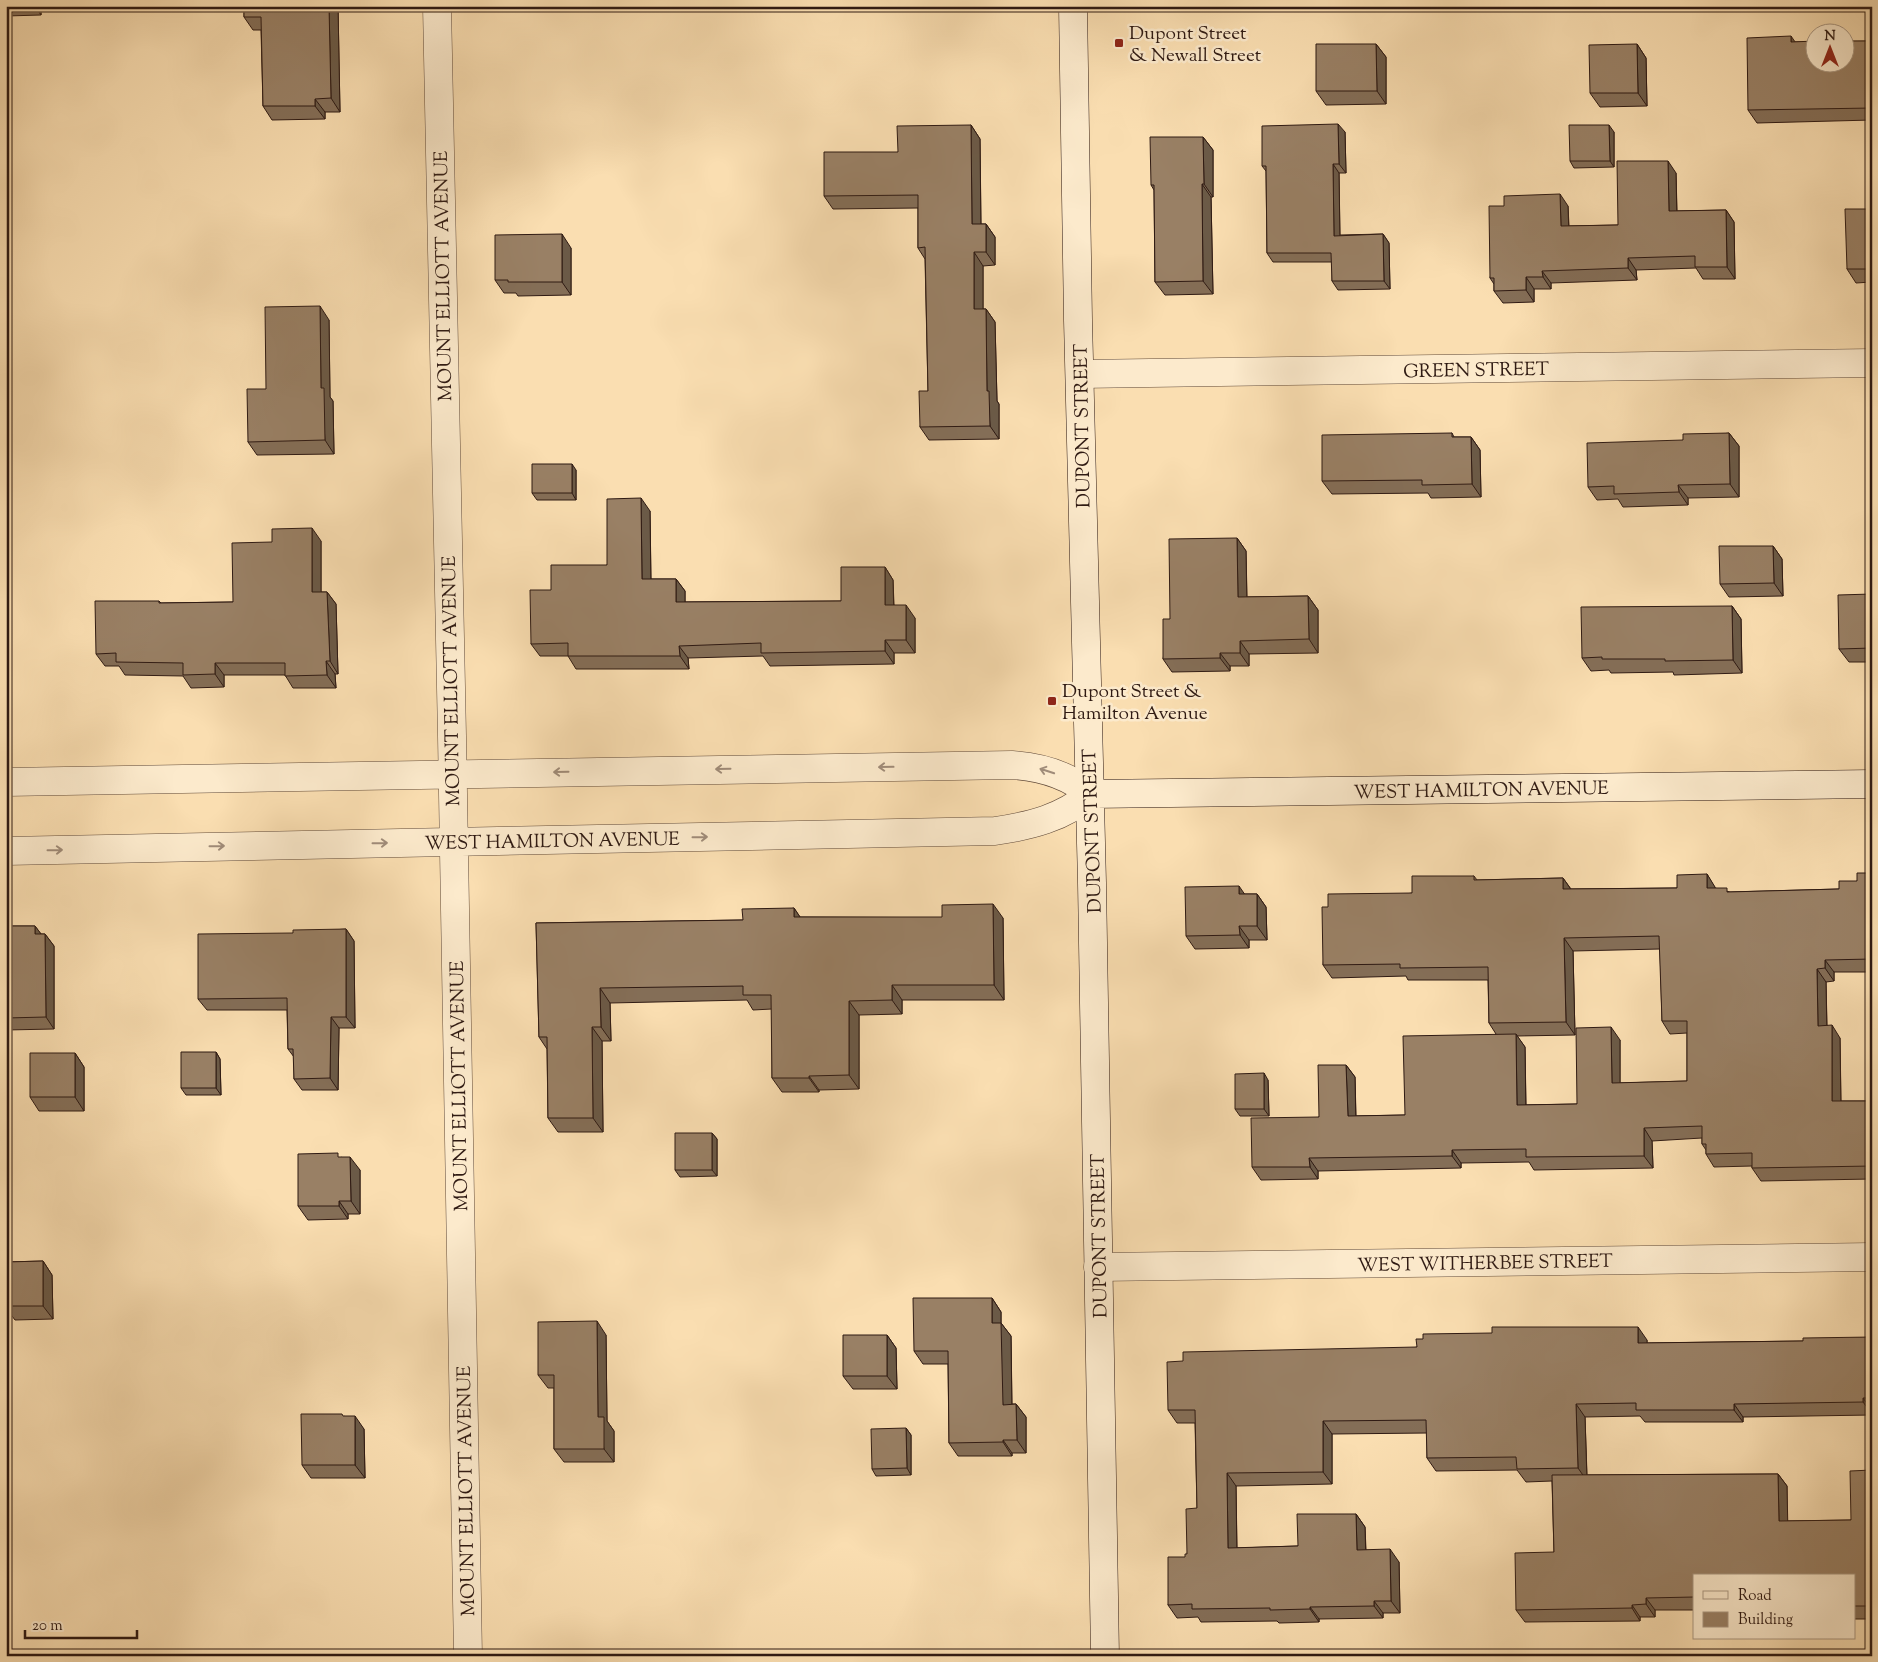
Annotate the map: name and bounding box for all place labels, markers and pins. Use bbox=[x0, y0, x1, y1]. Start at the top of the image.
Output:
place label: Dupont Street & Newall Street bbox=[1129, 21, 1262, 70]
marker: Dupont Street & Newall Street bbox=[1113, 37, 1125, 49]
place label: Dupont Street & Hamilton Avenue bbox=[1062, 679, 1208, 728]
marker: Dupont Street & Hamilton Avenue bbox=[1046, 695, 1058, 707]

